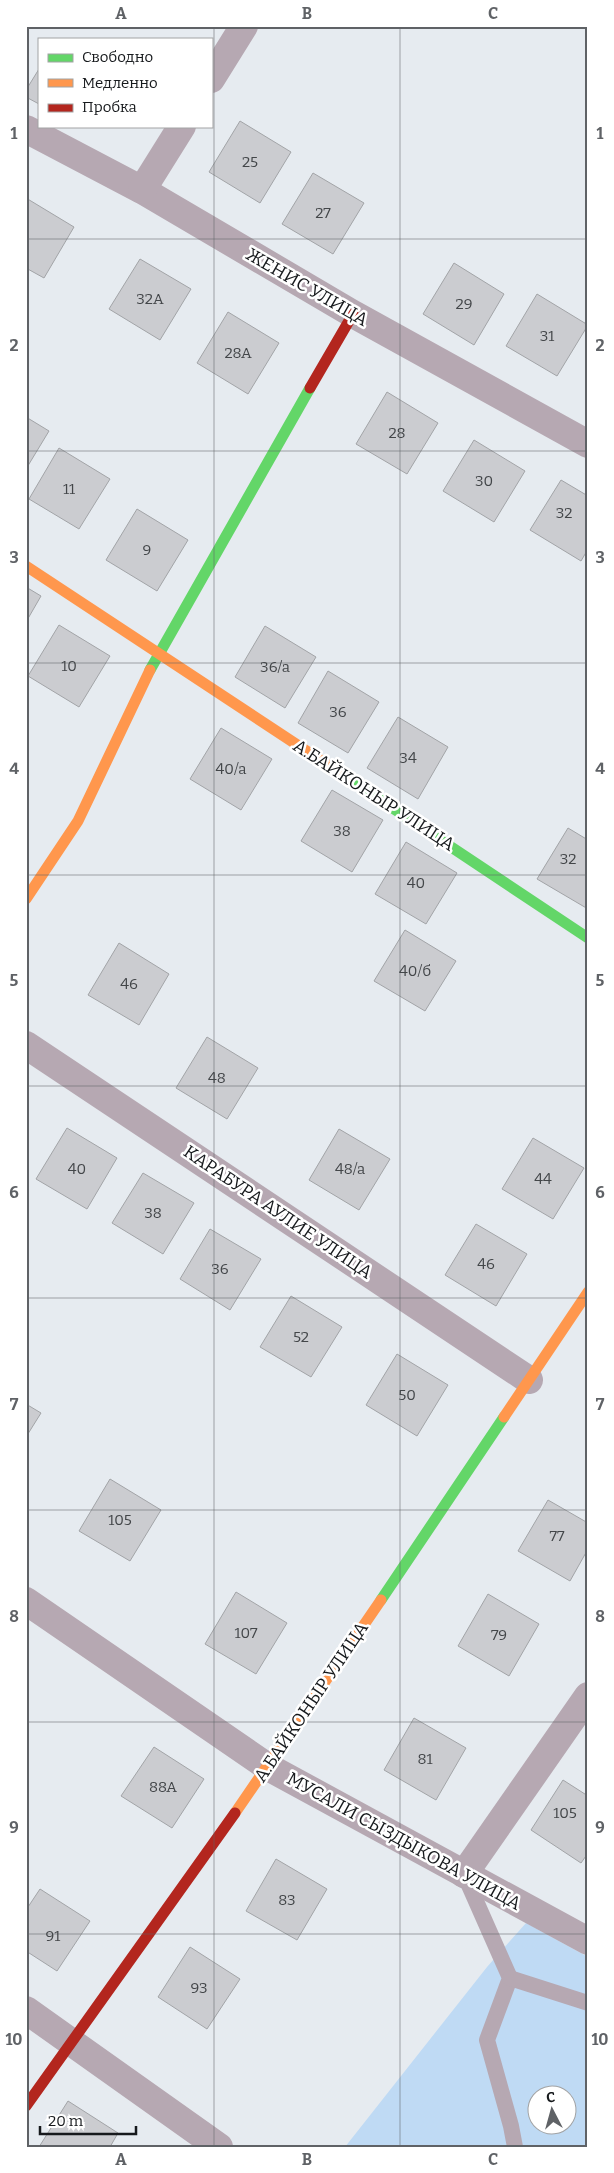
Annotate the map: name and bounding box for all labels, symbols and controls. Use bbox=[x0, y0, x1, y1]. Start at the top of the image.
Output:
text: A bbox=[115, 4, 127, 23]
text: B bbox=[302, 4, 312, 23]
text: C bbox=[488, 4, 498, 23]
legend bbox=[38, 38, 212, 128]
text: Свободно bbox=[82, 48, 153, 66]
text: Медленно bbox=[82, 74, 158, 92]
text: Пробка bbox=[82, 98, 137, 116]
text: 1 bbox=[11, 124, 18, 143]
text: 1 bbox=[597, 124, 604, 143]
house number: 25 bbox=[242, 153, 258, 171]
house number: 27 bbox=[315, 204, 331, 222]
street label: ЖЕНИС УЛИЦА bbox=[242, 243, 372, 331]
house number: 32А bbox=[136, 290, 164, 308]
house number: 29 bbox=[456, 295, 472, 313]
house number: 31 bbox=[540, 327, 554, 345]
text: 2 bbox=[9, 336, 19, 355]
text: 2 bbox=[595, 336, 605, 355]
house number: 28А bbox=[224, 344, 252, 362]
house number: 28 bbox=[388, 424, 406, 442]
house number: 30 bbox=[475, 472, 493, 490]
house number: 11 bbox=[63, 480, 75, 498]
house number: 32 bbox=[556, 504, 572, 522]
house number: 9 bbox=[143, 541, 151, 559]
text: 3 bbox=[9, 548, 19, 567]
text: 3 bbox=[595, 548, 605, 567]
house number: 10 bbox=[61, 657, 77, 675]
house number: 36/a bbox=[260, 658, 290, 676]
house number: 36 bbox=[329, 703, 347, 721]
street label: А.БАЙКОНЫР УЛИЦА bbox=[289, 734, 459, 856]
house number: 34 bbox=[399, 749, 417, 767]
text: 4 bbox=[9, 759, 19, 778]
text: 4 bbox=[595, 759, 605, 778]
house number: 40/a bbox=[216, 760, 246, 778]
house number: 38 bbox=[333, 822, 351, 840]
house number: 32 bbox=[560, 850, 576, 868]
house number: 40 bbox=[407, 874, 425, 892]
house number: 40/б bbox=[399, 962, 431, 980]
text: 5 bbox=[10, 971, 19, 990]
text: 5 bbox=[596, 971, 605, 990]
house number: 46 bbox=[120, 975, 138, 993]
house number: 48 bbox=[208, 1069, 226, 1087]
street label: КАРАБУРА АУЛИЕ УЛИЦА bbox=[179, 1141, 377, 1284]
house number: 40 bbox=[68, 1160, 86, 1178]
house number: 48/a bbox=[335, 1160, 365, 1178]
house number: 44 bbox=[534, 1170, 552, 1188]
text: 6 bbox=[9, 1183, 19, 1202]
text: 6 bbox=[595, 1183, 605, 1202]
house number: 38 bbox=[144, 1204, 162, 1222]
house number: 46 bbox=[477, 1255, 495, 1273]
house number: 36 bbox=[211, 1260, 229, 1278]
house number: 52 bbox=[293, 1328, 309, 1346]
house number: 50 bbox=[398, 1386, 416, 1404]
text: 7 bbox=[10, 1395, 19, 1414]
text: 7 bbox=[596, 1395, 605, 1414]
house number: 105 bbox=[108, 1511, 132, 1529]
house number: 77 bbox=[549, 1527, 565, 1545]
text: 8 bbox=[9, 1607, 19, 1626]
text: 8 bbox=[595, 1607, 605, 1626]
street label: А.БАЙКОНЫР УЛИЦА bbox=[249, 1617, 373, 1786]
house number: 107 bbox=[234, 1624, 258, 1642]
house number: 79 bbox=[491, 1626, 507, 1644]
house number: 81 bbox=[417, 1750, 433, 1768]
street label: МУСАЛИ СЫЗДЫКОВА УЛИЦА bbox=[283, 1767, 525, 1915]
house number: 88А bbox=[149, 1778, 177, 1796]
house number: 105 bbox=[553, 1804, 577, 1822]
text: 9 bbox=[9, 1818, 19, 1837]
text: 9 bbox=[595, 1818, 605, 1837]
house number: 83 bbox=[278, 1891, 296, 1909]
house number: 91 bbox=[46, 1927, 60, 1945]
house number: 93 bbox=[190, 1979, 208, 1997]
text: 10 bbox=[5, 2030, 23, 2049]
text: 10 bbox=[591, 2030, 609, 2049]
north arrow bbox=[526, 2086, 576, 2136]
text: С bbox=[545, 2089, 556, 2106]
scale bar bbox=[40, 2103, 136, 2135]
text: 20 m bbox=[48, 2112, 84, 2130]
text: A bbox=[115, 2150, 127, 2169]
text: B bbox=[302, 2150, 312, 2169]
text: C bbox=[488, 2150, 498, 2169]

